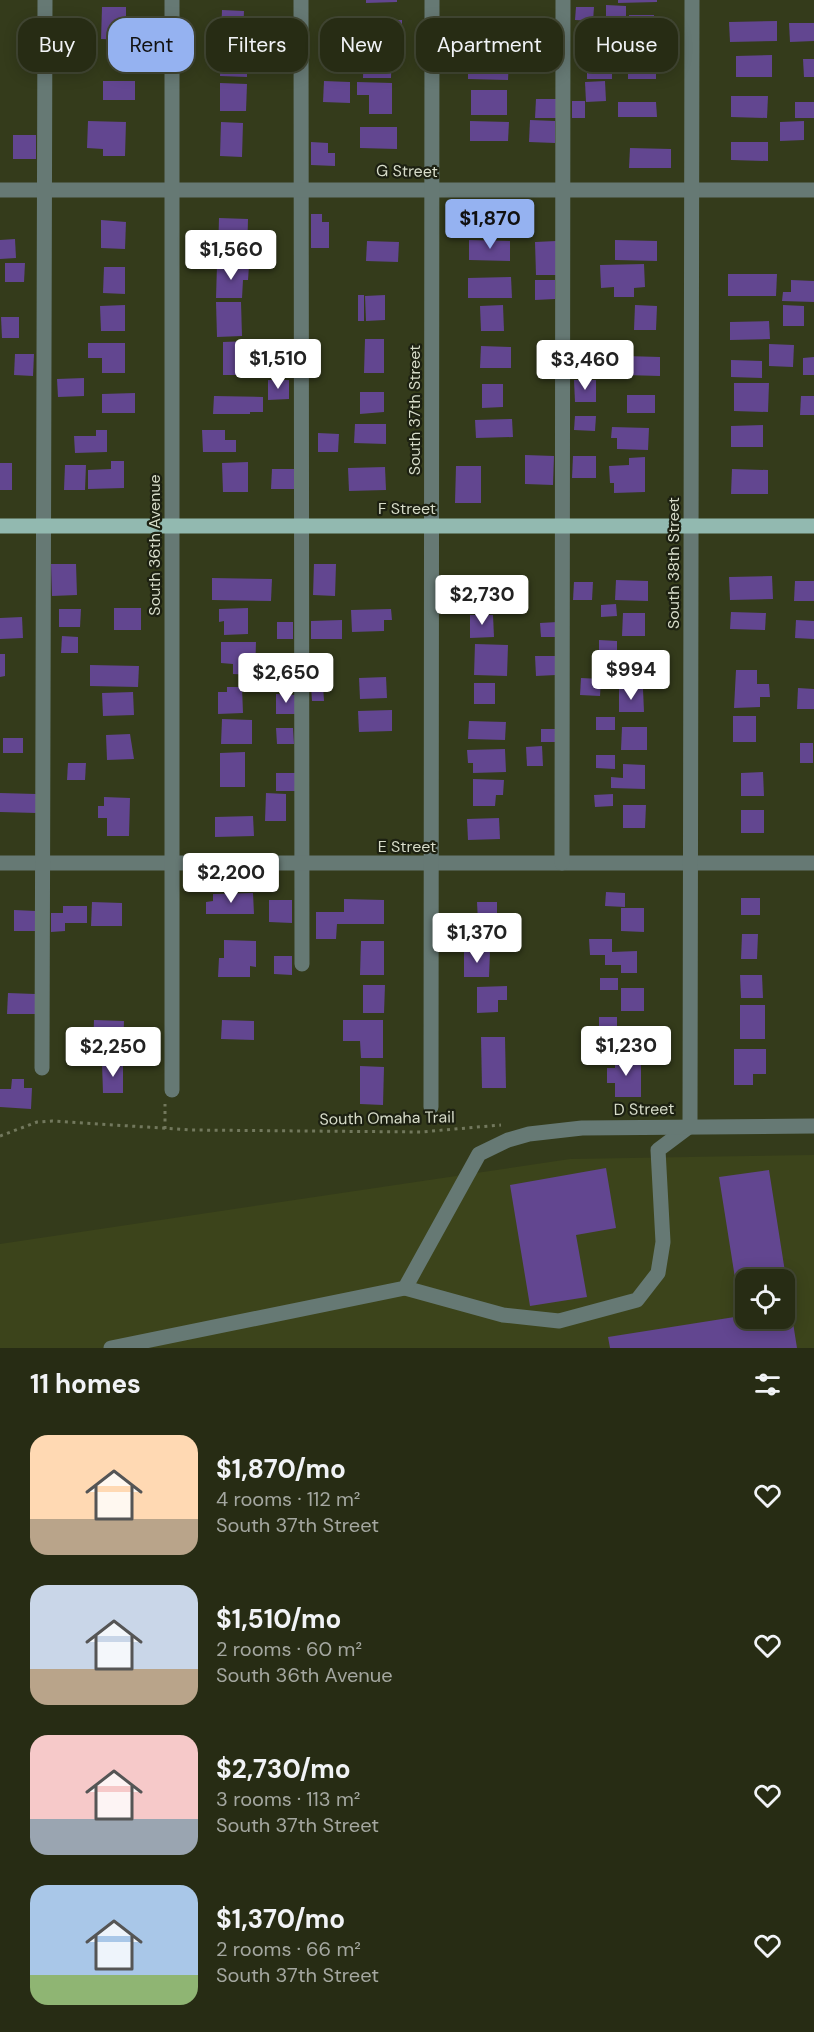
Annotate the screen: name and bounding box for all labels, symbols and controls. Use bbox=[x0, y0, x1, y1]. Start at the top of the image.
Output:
chip: Buy bbox=[18, 18, 96, 72]
chip: Rent bbox=[108, 18, 194, 72]
chip: Filters bbox=[206, 18, 308, 72]
chip: New bbox=[320, 18, 404, 72]
chip: Apartment bbox=[416, 18, 563, 72]
chip: House bbox=[575, 18, 678, 72]
street label: G Street bbox=[376, 160, 438, 182]
pin: $1,870 bbox=[441, 199, 539, 250]
text: $1,870 bbox=[459, 205, 521, 231]
pin: $1,560 bbox=[182, 230, 280, 281]
text: $1,560 bbox=[199, 236, 263, 262]
pin: $1,510 bbox=[229, 339, 327, 390]
pin: $3,460 bbox=[536, 340, 634, 391]
text: $1,510 bbox=[249, 345, 307, 371]
street label: South 37th Street bbox=[404, 345, 425, 475]
text: $3,460 bbox=[551, 346, 619, 372]
street label: South 36th Avenue bbox=[144, 474, 165, 616]
street label: South 38th Street bbox=[663, 497, 684, 629]
street label: F Street bbox=[378, 498, 436, 519]
pin: $2,730 bbox=[433, 575, 531, 626]
text: $2,730 bbox=[449, 581, 515, 607]
pin: $994 bbox=[595, 650, 667, 701]
pin: $2,650 bbox=[237, 653, 335, 704]
text: $994 bbox=[606, 656, 656, 682]
text: $2,650 bbox=[252, 659, 320, 685]
street label: E Street bbox=[378, 836, 436, 857]
pin: $2,200 bbox=[182, 853, 280, 904]
text: $2,200 bbox=[197, 859, 265, 885]
pin: $1,370 bbox=[428, 913, 526, 964]
text: $1,370 bbox=[447, 919, 507, 945]
pin: $1,230 bbox=[577, 1026, 675, 1077]
pin: $2,250 bbox=[64, 1027, 162, 1078]
text: $1,230 bbox=[595, 1032, 657, 1058]
text: $2,250 bbox=[80, 1033, 146, 1059]
street label: D Street bbox=[614, 1098, 674, 1120]
street label: South Omaha Trail bbox=[319, 1106, 455, 1130]
map controls bbox=[735, 1269, 795, 1329]
button: locate bbox=[735, 1269, 795, 1329]
text: 11 homes bbox=[30, 1367, 141, 1401]
icon: filters bbox=[751, 1368, 784, 1401]
text: $1,870/mo bbox=[216, 1452, 346, 1486]
icon: home bbox=[78, 1459, 150, 1531]
icon: heart bbox=[751, 1479, 784, 1512]
text: 4 rooms · 112 m² bbox=[216, 1486, 360, 1512]
text: South 37th Street bbox=[216, 1512, 379, 1538]
text: $1,510/mo bbox=[216, 1602, 341, 1636]
icon: home bbox=[78, 1609, 150, 1681]
icon: heart bbox=[751, 1629, 784, 1662]
text: 2 rooms · 60 m² bbox=[216, 1636, 362, 1662]
text: South 36th Avenue bbox=[216, 1662, 393, 1688]
text: $2,730/mo bbox=[216, 1752, 351, 1786]
icon: home bbox=[78, 1759, 150, 1831]
icon: heart bbox=[751, 1779, 784, 1812]
text: 3 rooms · 113 m² bbox=[216, 1786, 360, 1812]
text: South 37th Street bbox=[216, 1812, 379, 1838]
text: $1,370/mo bbox=[216, 1902, 345, 1936]
icon: home bbox=[78, 1909, 150, 1981]
icon: heart bbox=[751, 1929, 784, 1962]
text: 2 rooms · 66 m² bbox=[216, 1936, 361, 1962]
text: South 37th Street bbox=[216, 1962, 379, 1988]

